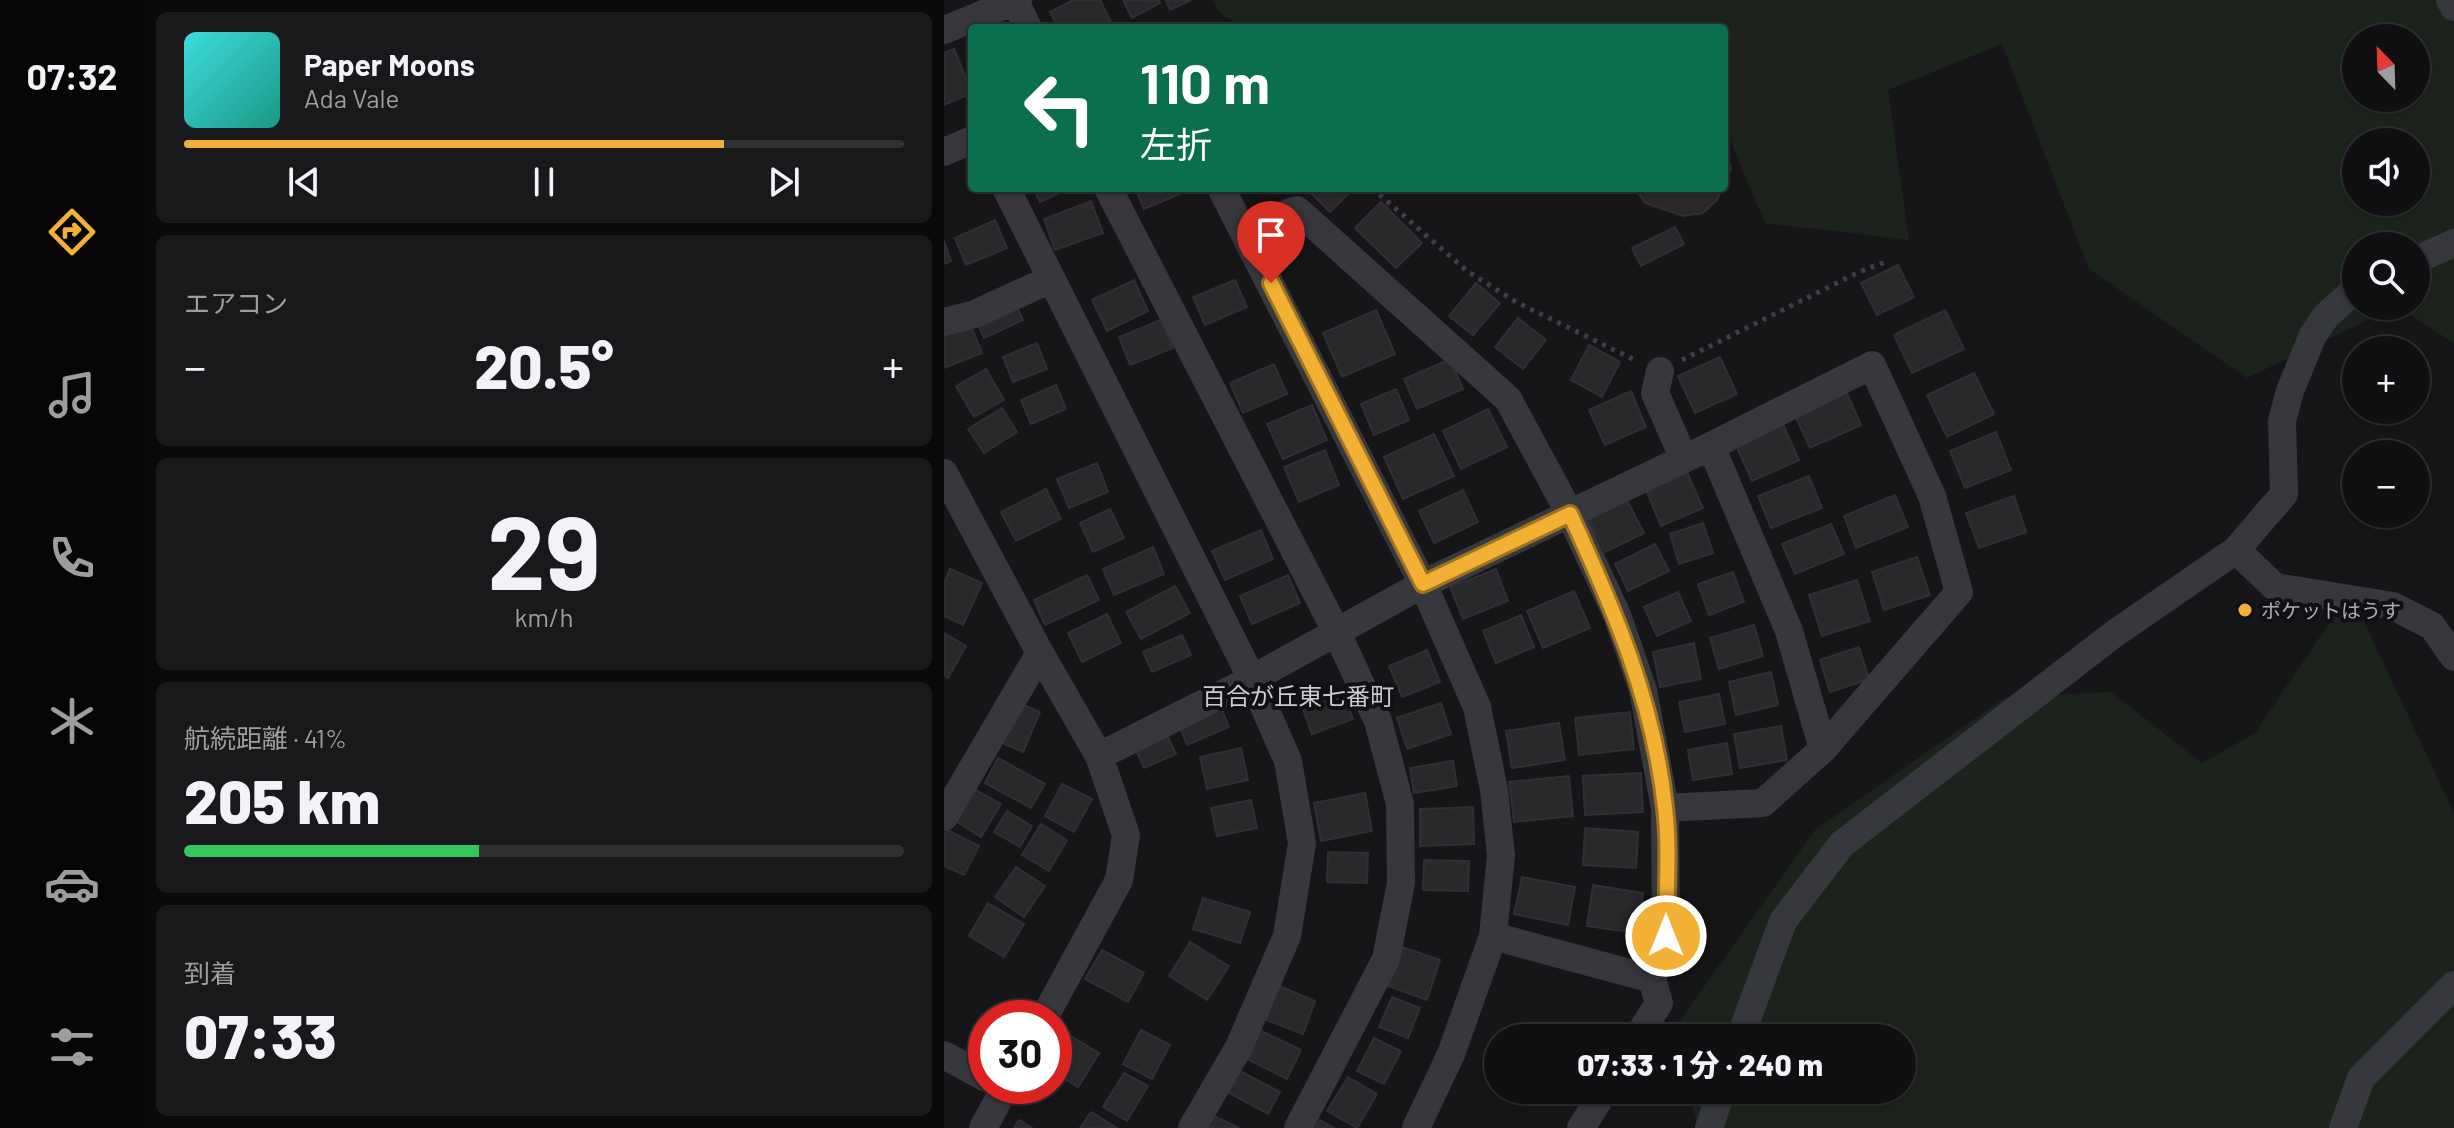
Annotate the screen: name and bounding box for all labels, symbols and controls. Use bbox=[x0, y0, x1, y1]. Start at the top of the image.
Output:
north arrow bbox=[2342, 24, 2430, 112]
map controls bbox=[2342, 24, 2430, 528]
text: Paper Moons bbox=[304, 46, 475, 82]
text: 110 m bbox=[1140, 48, 1270, 115]
text: 07:32 bbox=[26, 54, 118, 97]
icon: left bbox=[1008, 56, 1112, 160]
text: Ada Vale bbox=[304, 82, 399, 113]
text: 左折 bbox=[1140, 122, 1212, 165]
button: sound bbox=[2342, 128, 2430, 216]
icon: previous bbox=[282, 160, 326, 204]
icon: pause bbox=[522, 160, 566, 204]
icon: next bbox=[762, 160, 806, 204]
pin bbox=[1237, 201, 1305, 283]
icon: directions bbox=[44, 204, 100, 260]
icon: arrive bbox=[1249, 213, 1293, 257]
button: search bbox=[2342, 232, 2430, 320]
text: エアコン bbox=[184, 287, 288, 318]
text: 20.5° bbox=[474, 329, 614, 401]
button: + bbox=[2342, 336, 2430, 424]
text: − bbox=[184, 339, 206, 392]
text: + bbox=[882, 339, 904, 392]
icon: music bbox=[44, 367, 100, 423]
button: − bbox=[2342, 440, 2430, 528]
text: 29 bbox=[487, 486, 601, 611]
icon: phone bbox=[44, 530, 100, 586]
place label: ポケットはうす bbox=[2261, 598, 2401, 622]
text: km/h bbox=[515, 601, 573, 632]
marker: ポケットはうす bbox=[2236, 601, 2254, 619]
district label: 百合が丘東七番町 bbox=[1202, 681, 1394, 710]
icon: climate bbox=[44, 693, 100, 749]
text: 航続距離 · 41% bbox=[184, 722, 347, 753]
text: 205 km bbox=[184, 764, 380, 836]
icon: car bbox=[44, 856, 100, 912]
position arrow bbox=[1624, 894, 1708, 978]
text: 到着 bbox=[184, 957, 236, 988]
text: 07:33 bbox=[184, 999, 337, 1071]
speed limit sign: 30 bbox=[968, 1000, 1072, 1104]
icon: filters bbox=[44, 1019, 100, 1075]
text: 07:33 · 1 分 · 240 m bbox=[1577, 1046, 1823, 1082]

